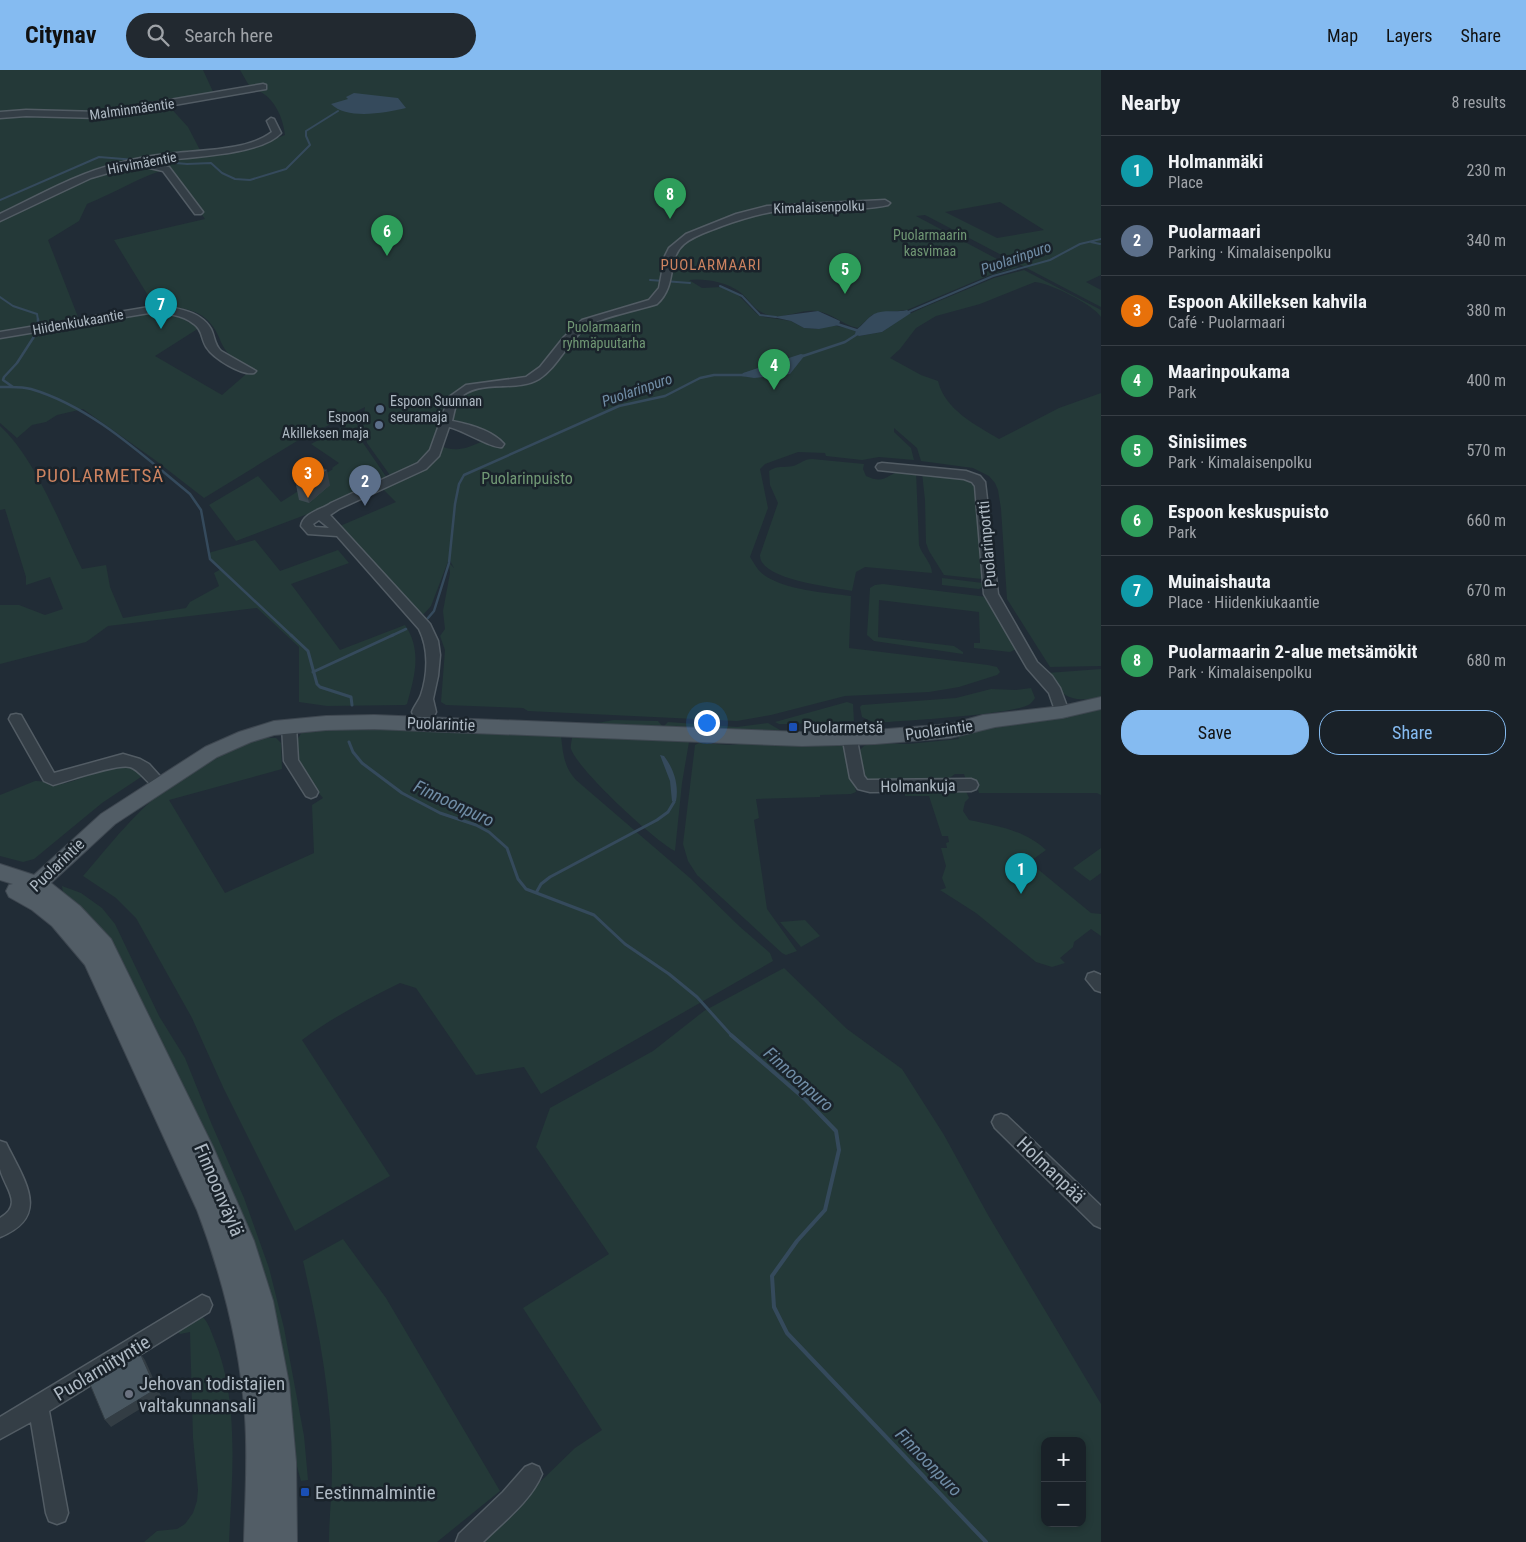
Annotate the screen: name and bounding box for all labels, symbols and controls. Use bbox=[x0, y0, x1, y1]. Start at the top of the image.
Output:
search box bbox=[126, 13, 476, 58]
text: Citynav bbox=[25, 21, 96, 49]
icon: search bbox=[144, 21, 172, 49]
text: Search here bbox=[184, 24, 273, 47]
text: Map bbox=[1327, 25, 1358, 46]
text: Layers bbox=[1386, 25, 1433, 46]
text: Share bbox=[1461, 25, 1501, 46]
text: Nearby bbox=[1121, 91, 1180, 115]
text: 8 results bbox=[1451, 93, 1506, 112]
street label: Malminmäentie bbox=[89, 95, 176, 123]
street label: Hirvimäentie bbox=[106, 148, 178, 178]
text: Holmanmäki bbox=[1168, 150, 1263, 173]
text: 1 bbox=[1133, 161, 1141, 180]
text: 230 m bbox=[1467, 161, 1506, 180]
text: Place bbox=[1168, 173, 1203, 192]
pin: 8 bbox=[654, 178, 686, 219]
street label: Kimalaisenpolku bbox=[773, 197, 865, 217]
pin: 6 bbox=[371, 215, 403, 256]
text: Puolarmaari bbox=[1168, 220, 1261, 243]
park label: Puolarmaarin kasvimaa bbox=[893, 227, 967, 259]
text: 2 bbox=[1133, 231, 1141, 250]
text: 340 m bbox=[1467, 231, 1506, 250]
water label: Puolarinpuro bbox=[978, 238, 1054, 278]
text: Parking · Kimalaisenpolku bbox=[1168, 243, 1331, 262]
pin: 5 bbox=[829, 253, 861, 294]
district label: PUOLARMAARI bbox=[660, 256, 762, 274]
pin: 7 bbox=[145, 288, 177, 329]
text: Espoon Akilleksen kahvila bbox=[1168, 290, 1367, 313]
text: 3 bbox=[1133, 301, 1141, 320]
text: 380 m bbox=[1467, 301, 1506, 320]
street label: Hiidenkiukaantie bbox=[31, 306, 125, 338]
text: Café · Puolarmaari bbox=[1168, 313, 1285, 332]
park label: Puolarmaarin ryhmäpuutarha bbox=[562, 319, 646, 351]
pin: 4 bbox=[758, 349, 790, 390]
text: Maarinpoukama bbox=[1168, 360, 1290, 383]
water label: Puolarinpuro bbox=[599, 370, 675, 410]
text: 4 bbox=[1133, 371, 1141, 390]
text: 400 m bbox=[1467, 371, 1506, 390]
text: Park bbox=[1168, 383, 1197, 402]
place label: Espoon Suunnan seuramaja bbox=[390, 393, 482, 425]
marker: Espoon Suunnan seuramaja bbox=[374, 403, 386, 415]
place label: Espoon Akilleksen maja bbox=[282, 409, 369, 441]
marker: Espoon Akilleksen maja bbox=[373, 419, 385, 431]
text: Sinisiimes bbox=[1168, 430, 1247, 453]
text: 5 bbox=[1133, 441, 1141, 460]
text: 570 m bbox=[1467, 441, 1506, 460]
text: Park · Kimalaisenpolku bbox=[1168, 453, 1312, 472]
pin: 3 bbox=[292, 457, 324, 498]
district label: PUOLARMETSÄ bbox=[36, 464, 164, 487]
pin: 2 bbox=[349, 465, 381, 506]
park label: Puolarinpuisto bbox=[481, 469, 573, 488]
street label: Puolarinportti bbox=[974, 500, 1000, 588]
text: Espoon keskuspuisto bbox=[1168, 500, 1329, 523]
text: 6 bbox=[1133, 511, 1141, 530]
text: 660 m bbox=[1467, 511, 1506, 530]
text: Park bbox=[1168, 523, 1197, 542]
text: Muinaishauta bbox=[1168, 570, 1271, 593]
text: 7 bbox=[1133, 581, 1141, 600]
text: 670 m bbox=[1467, 581, 1506, 600]
text: Place · Hiidenkiukaantie bbox=[1168, 593, 1320, 612]
text: Puolarmaarin 2-alue metsämökit bbox=[1168, 640, 1417, 663]
text: 8 bbox=[1133, 651, 1141, 670]
text: 680 m bbox=[1467, 651, 1506, 670]
text: Park · Kimalaisenpolku bbox=[1168, 663, 1312, 682]
your location bbox=[694, 710, 720, 736]
button: Save bbox=[1121, 710, 1309, 755]
button: Share bbox=[1319, 710, 1506, 755]
street label: Puolarintie bbox=[407, 713, 475, 735]
street label: Puolarintie bbox=[904, 716, 974, 744]
place label: Puolarmetsä bbox=[803, 718, 883, 737]
marker: Puolarmetsä bbox=[787, 721, 799, 733]
water label: Finnoonpuro bbox=[410, 775, 498, 831]
street label: Holmankuja bbox=[880, 776, 956, 796]
street label: Puolarintie bbox=[26, 834, 88, 896]
pin: 1 bbox=[1005, 853, 1037, 894]
water label: Finnoonpuro bbox=[760, 1042, 838, 1116]
street label: Holmanpää bbox=[1012, 1132, 1090, 1208]
street label: Finnoonväylä bbox=[189, 1140, 249, 1240]
street label: Puolarniityntie bbox=[50, 1330, 154, 1406]
place label: Jehovan todistajien valtakunnansali bbox=[139, 1372, 285, 1417]
marker: Jehovan todistajien valtakunnansali bbox=[123, 1388, 135, 1400]
water label: Finnoonpuro bbox=[891, 1424, 967, 1500]
map controls bbox=[1041, 1437, 1086, 1527]
button: + bbox=[1041, 1437, 1086, 1482]
place label: Eestinmalmintie bbox=[315, 1481, 436, 1504]
button: − bbox=[1041, 1482, 1086, 1527]
marker: Eestinmalmintie bbox=[299, 1486, 311, 1498]

